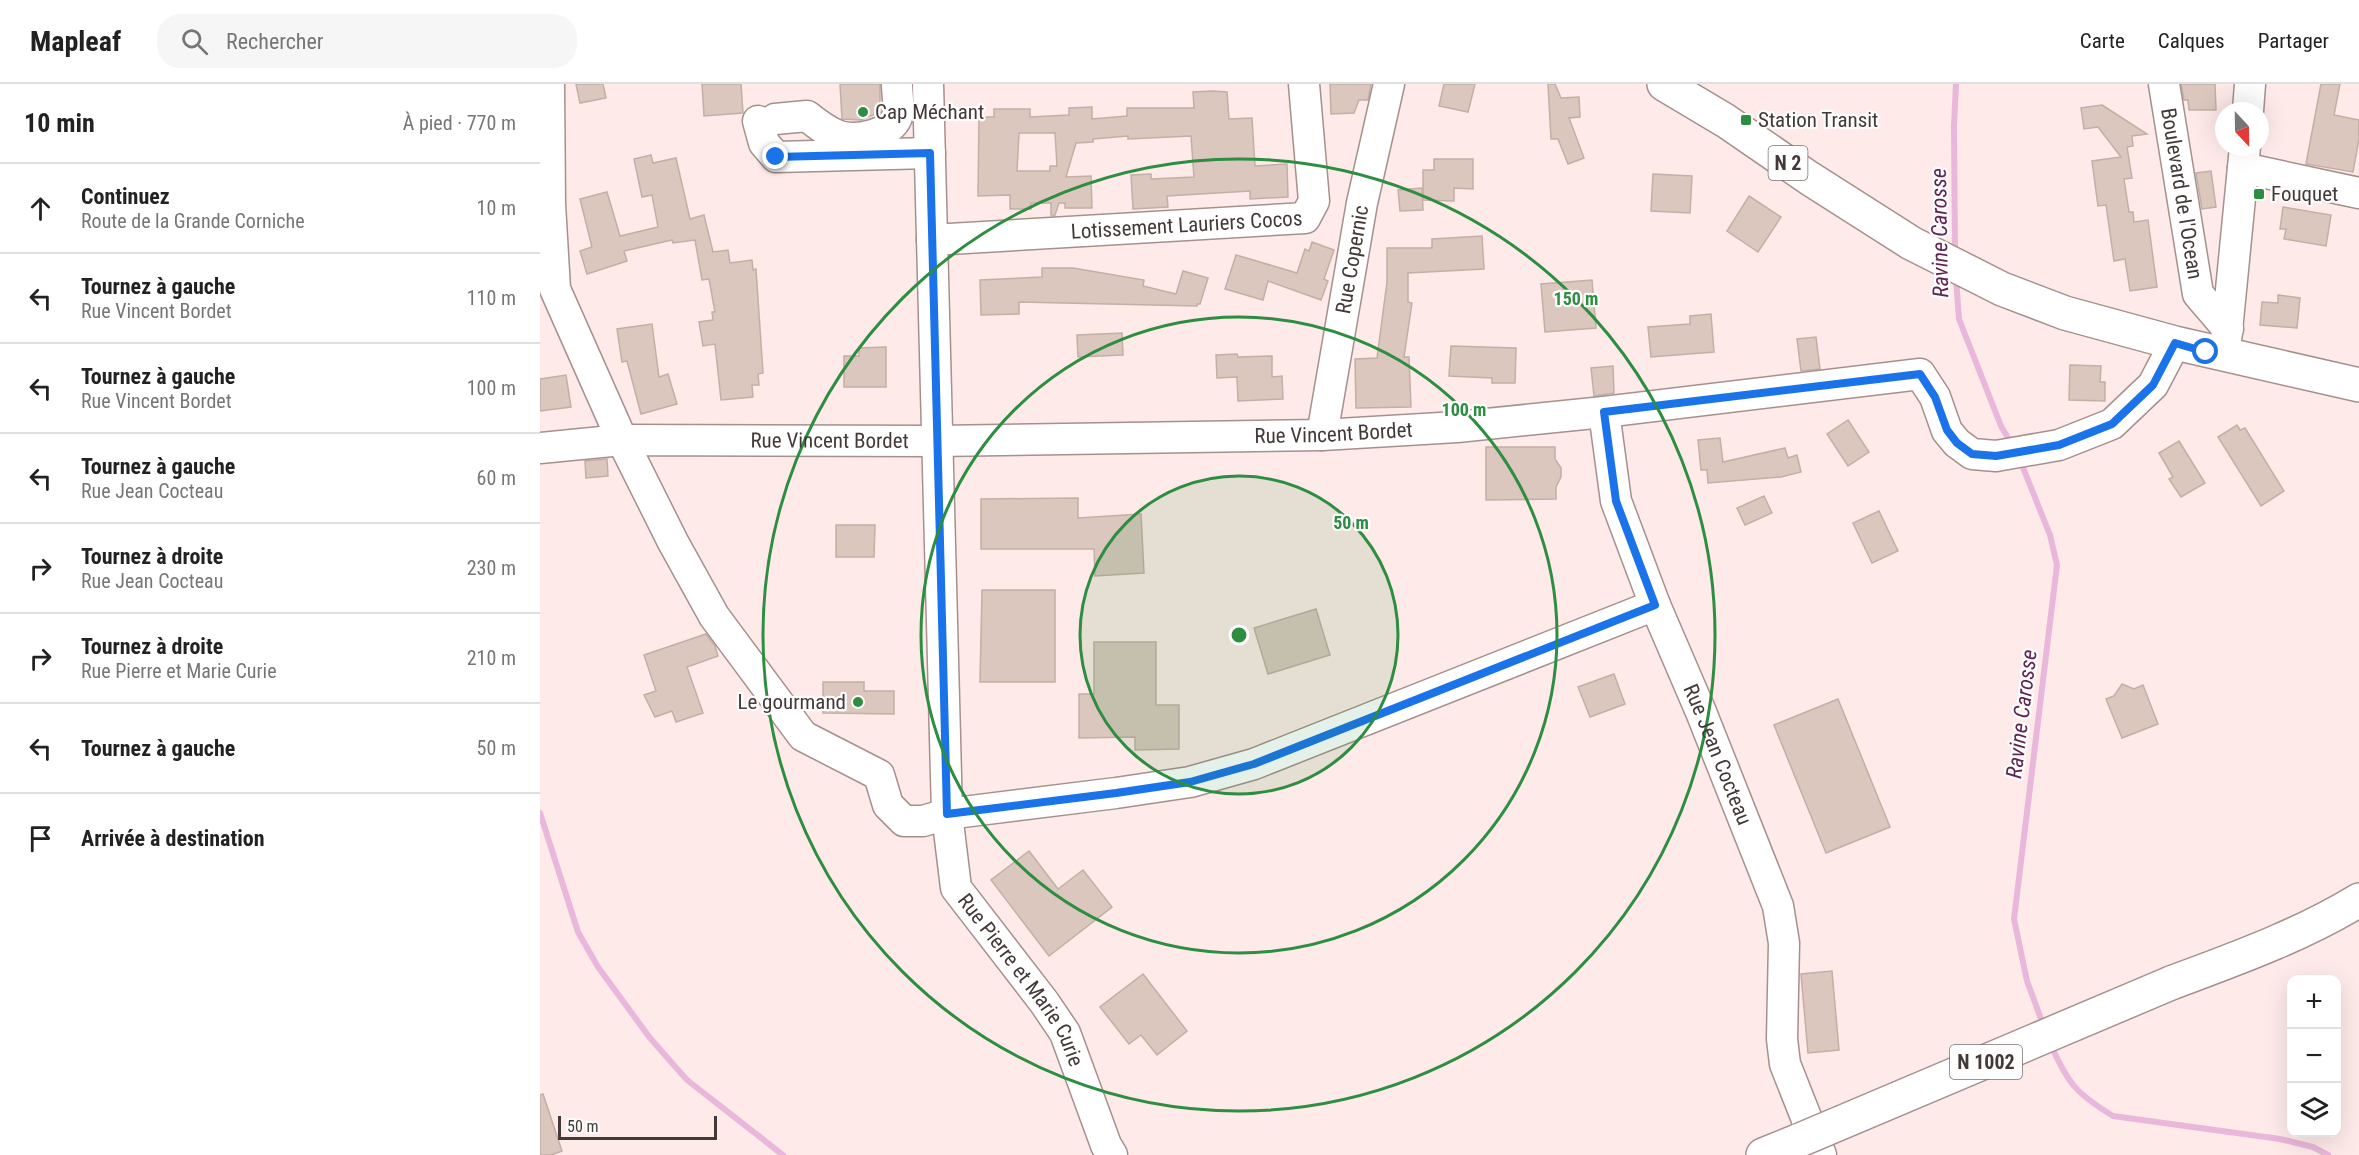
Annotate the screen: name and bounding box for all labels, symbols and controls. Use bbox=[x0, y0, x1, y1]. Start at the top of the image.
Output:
search box bbox=[157, 14, 577, 68]
text: Mapleaf bbox=[30, 25, 121, 58]
icon: search bbox=[178, 25, 211, 58]
text: Rechercher bbox=[226, 29, 324, 54]
text: Carte bbox=[2080, 29, 2125, 53]
text: Calques bbox=[2158, 29, 2225, 53]
text: Partager bbox=[2258, 29, 2329, 53]
place label: Cap Méchant bbox=[875, 100, 984, 124]
north arrow bbox=[2215, 102, 2269, 156]
marker: Cap Méchant bbox=[856, 105, 870, 119]
street label: Boulevard de l'Ocean bbox=[2156, 106, 2207, 281]
text: 10 min bbox=[24, 108, 95, 138]
place label: Station Transit bbox=[1758, 108, 1878, 132]
text: À pied · 770 m bbox=[403, 111, 516, 135]
marker: Station Transit bbox=[1739, 113, 1753, 127]
route end bbox=[762, 143, 788, 169]
road number: N 2 bbox=[1768, 146, 1808, 180]
water label: Ravine Carosse bbox=[1926, 168, 1953, 298]
place label: Fouquet bbox=[2271, 182, 2338, 206]
text: Continuez bbox=[81, 184, 170, 209]
marker: Fouquet bbox=[2252, 187, 2266, 201]
icon: ahead bbox=[24, 192, 57, 225]
text: 10 m bbox=[477, 196, 516, 220]
street label: Rue Copernic bbox=[1331, 203, 1373, 316]
street label: Lotissement Lauriers Cocos bbox=[1070, 206, 1303, 244]
text: Route de la Grande Corniche bbox=[81, 209, 305, 233]
text: Tournez à gauche bbox=[81, 274, 235, 299]
icon: left bbox=[24, 282, 57, 315]
text: 110 m bbox=[467, 286, 516, 310]
text: 150 m bbox=[1554, 288, 1598, 309]
text: Rue Vincent Bordet bbox=[81, 299, 232, 323]
route start bbox=[2192, 338, 2218, 364]
text: Tournez à gauche bbox=[81, 364, 235, 389]
icon: left bbox=[24, 372, 57, 405]
text: 100 m bbox=[467, 376, 516, 400]
text: Rue Vincent Bordet bbox=[81, 389, 232, 413]
text: 100 m bbox=[1442, 399, 1486, 420]
street label: Rue Vincent Bordet bbox=[1254, 418, 1413, 448]
street label: Rue Vincent Bordet bbox=[750, 428, 909, 453]
text: Tournez à gauche bbox=[81, 454, 235, 479]
icon: left bbox=[24, 462, 57, 495]
text: 60 m bbox=[477, 466, 516, 490]
text: Rue Jean Cocteau bbox=[81, 479, 223, 503]
text: 50 m bbox=[1333, 512, 1369, 533]
text: Tournez à droite bbox=[81, 544, 223, 569]
icon: right bbox=[24, 552, 57, 585]
text: 230 m bbox=[467, 556, 516, 580]
text: Rue Jean Cocteau bbox=[81, 569, 223, 593]
centre of rings bbox=[1229, 625, 1249, 645]
text: Tournez à droite bbox=[81, 634, 223, 659]
icon: right bbox=[24, 642, 57, 675]
text: 210 m bbox=[467, 646, 516, 670]
water label: Ravine Carosse bbox=[2001, 648, 2042, 780]
text: Rue Pierre et Marie Curie bbox=[81, 659, 277, 683]
street label: Rue Jean Cocteau bbox=[1678, 681, 1757, 828]
place label: Le gourmand bbox=[737, 690, 846, 714]
marker: Le gourmand bbox=[851, 695, 865, 709]
icon: left bbox=[24, 732, 57, 765]
text: Tournez à gauche bbox=[81, 736, 235, 761]
text: 50 m bbox=[477, 736, 516, 760]
icon: arrive bbox=[24, 822, 57, 855]
text: Arrivée à destination bbox=[81, 826, 265, 851]
street label: Rue Pierre et Marie Curie bbox=[953, 889, 1088, 1070]
map controls bbox=[2287, 975, 2341, 1137]
button: + bbox=[2287, 975, 2341, 1029]
button: − bbox=[2287, 1029, 2341, 1083]
road number: N 1002 bbox=[1950, 1045, 2022, 1079]
button: layers bbox=[2287, 1083, 2341, 1137]
scale bar bbox=[558, 1113, 717, 1140]
text: 50 m bbox=[567, 1117, 599, 1136]

